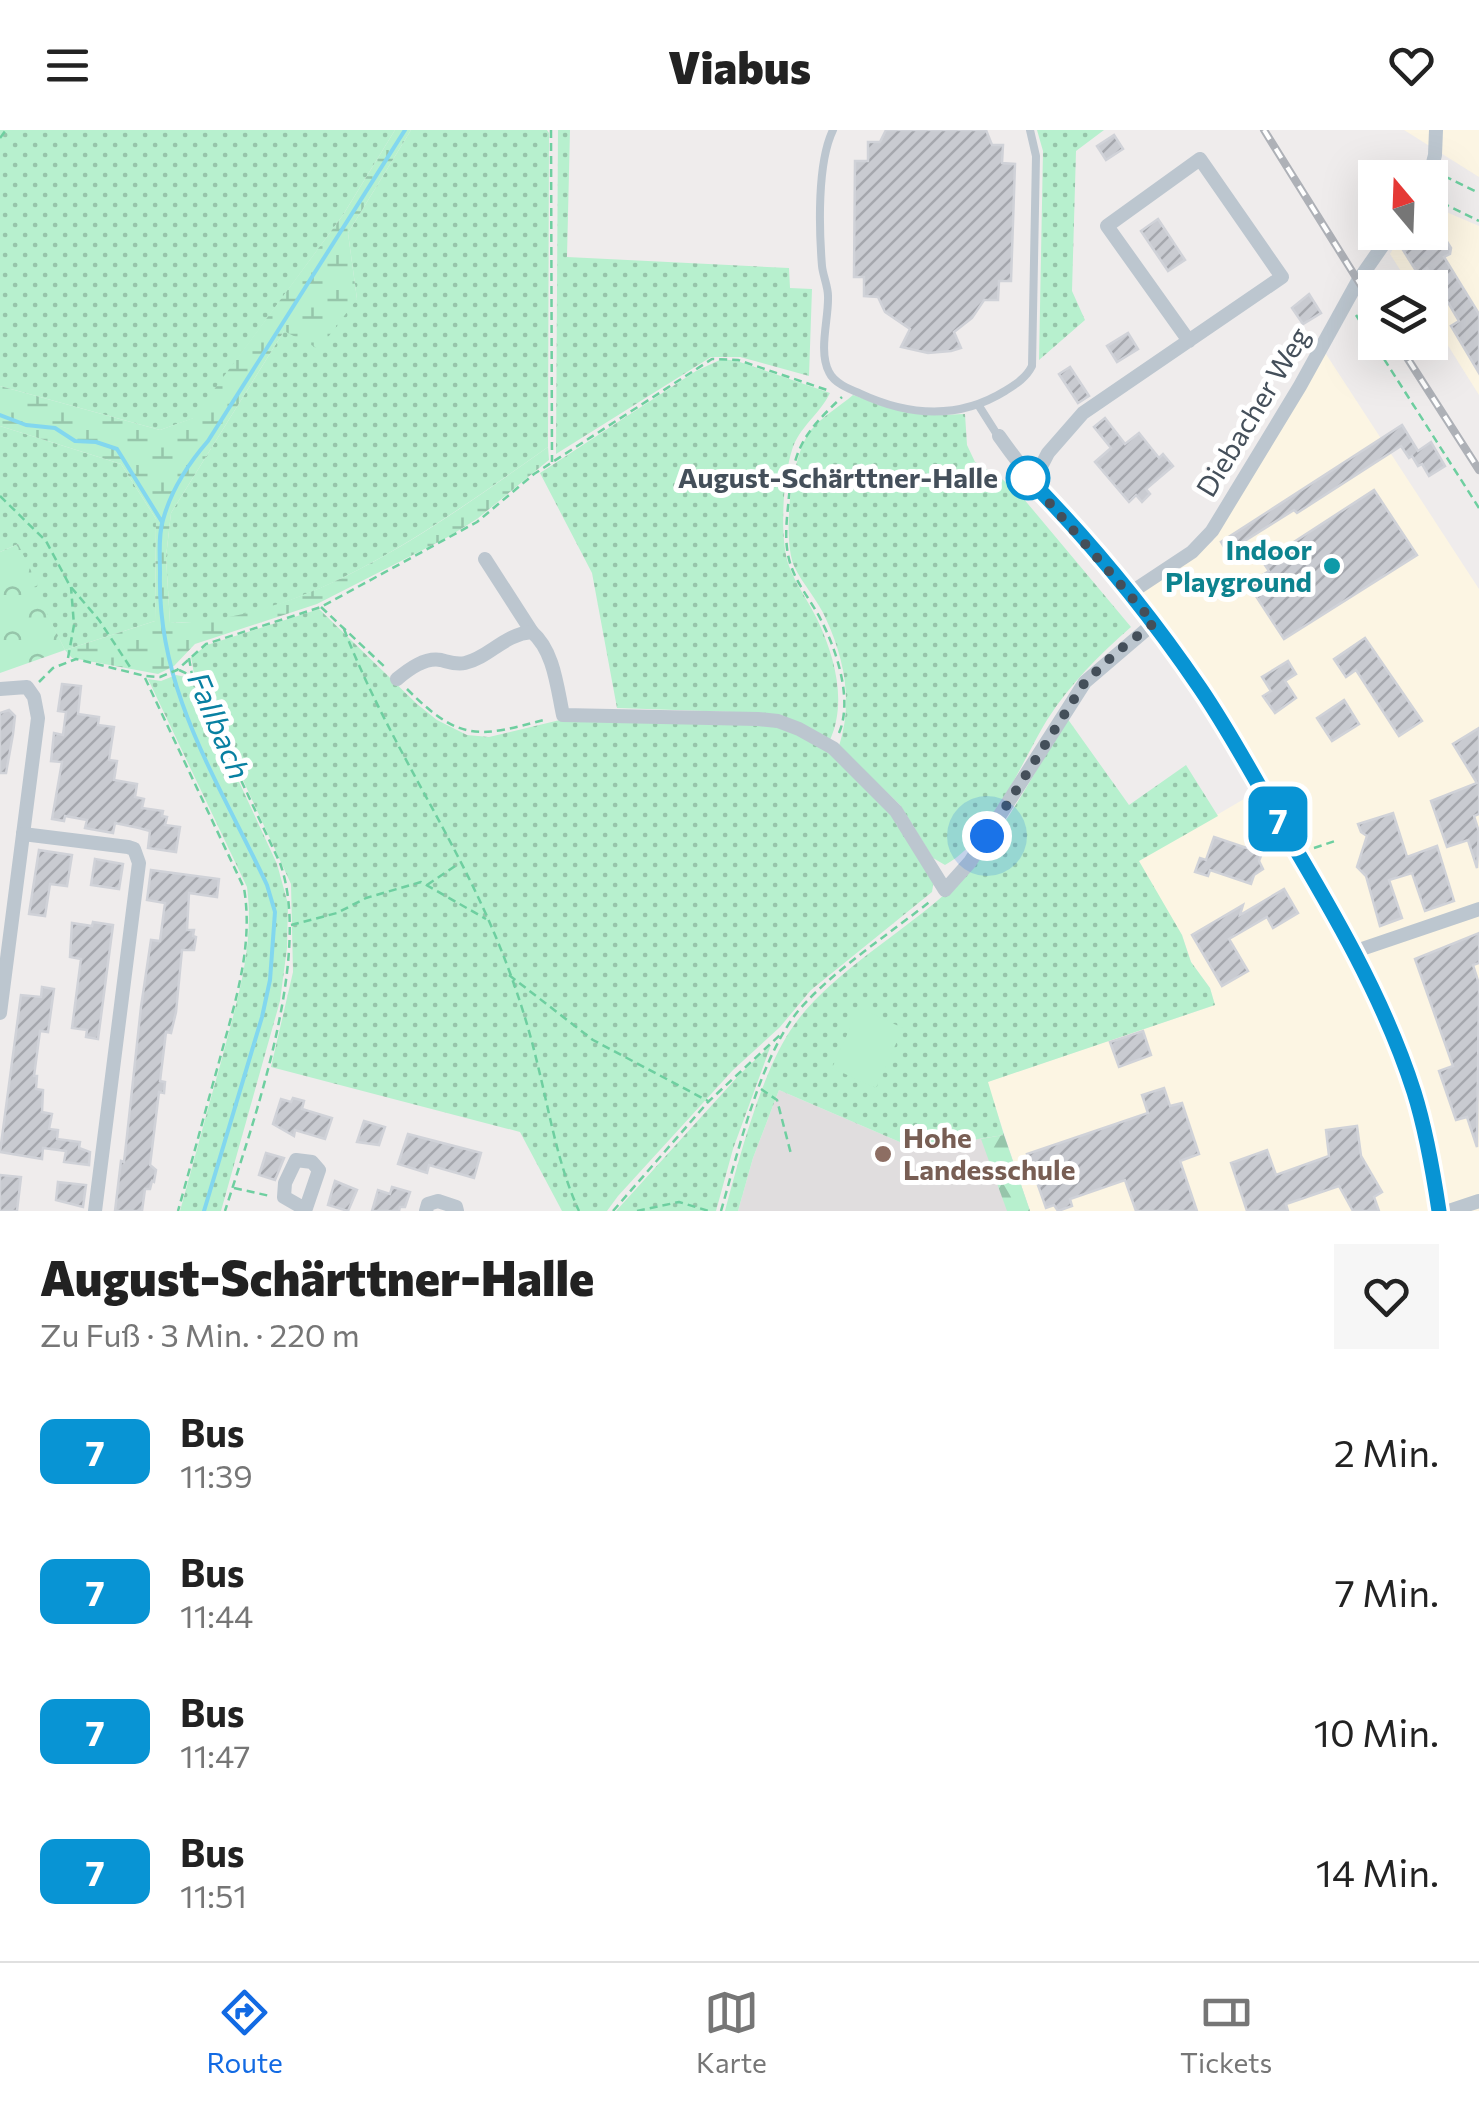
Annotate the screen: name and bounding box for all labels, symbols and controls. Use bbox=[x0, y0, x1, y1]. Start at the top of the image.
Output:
icon: menu bbox=[40, 38, 95, 93]
text: Viabus bbox=[668, 38, 811, 93]
icon: heart bbox=[1384, 38, 1439, 93]
north arrow bbox=[1358, 160, 1448, 250]
map controls bbox=[1358, 160, 1448, 360]
button: layers bbox=[1358, 270, 1448, 360]
street label: Diebacher Weg bbox=[1188, 321, 1316, 502]
marker: August-Schärttner-Halle bbox=[1007, 457, 1049, 499]
place label: August-Schärttner-Halle bbox=[678, 460, 998, 494]
place label: Indoor Playground bbox=[1165, 532, 1312, 598]
marker: Indoor Playground bbox=[1321, 555, 1343, 577]
water label: Fallbach bbox=[181, 666, 259, 784]
line badge: 7 bbox=[1246, 786, 1310, 852]
text: 7 bbox=[1268, 798, 1288, 841]
your location bbox=[962, 811, 1012, 861]
place label: Hohe Landesschule bbox=[903, 1120, 1075, 1186]
marker: Hohe Landesschule bbox=[872, 1143, 894, 1165]
button: heart bbox=[1334, 1244, 1439, 1349]
text: August-Schärttner-Halle bbox=[40, 1247, 594, 1306]
text: Zu Fuß · 3 Min. · 220 m bbox=[40, 1314, 360, 1354]
text: Bus bbox=[180, 1408, 245, 1455]
text: 2 Min. bbox=[1334, 1428, 1439, 1475]
text: 7 bbox=[85, 1430, 105, 1473]
text: 11:39 bbox=[180, 1455, 253, 1495]
text: Bus bbox=[180, 1548, 245, 1595]
text: 7 Min. bbox=[1335, 1568, 1439, 1615]
text: 7 bbox=[85, 1570, 105, 1613]
text: 11:44 bbox=[180, 1595, 253, 1635]
text: Bus bbox=[180, 1688, 245, 1735]
text: 10 Min. bbox=[1314, 1708, 1439, 1755]
text: 7 bbox=[85, 1710, 105, 1753]
text: 11:47 bbox=[180, 1735, 250, 1775]
text: Bus bbox=[180, 1828, 245, 1875]
text: 14 Min. bbox=[1316, 1848, 1439, 1895]
text: 7 bbox=[85, 1850, 105, 1893]
text: 11:51 bbox=[180, 1875, 247, 1915]
tab: Route bbox=[207, 1985, 283, 2079]
tab: Karte bbox=[696, 1985, 767, 2079]
tab: Tickets bbox=[1180, 1985, 1272, 2079]

